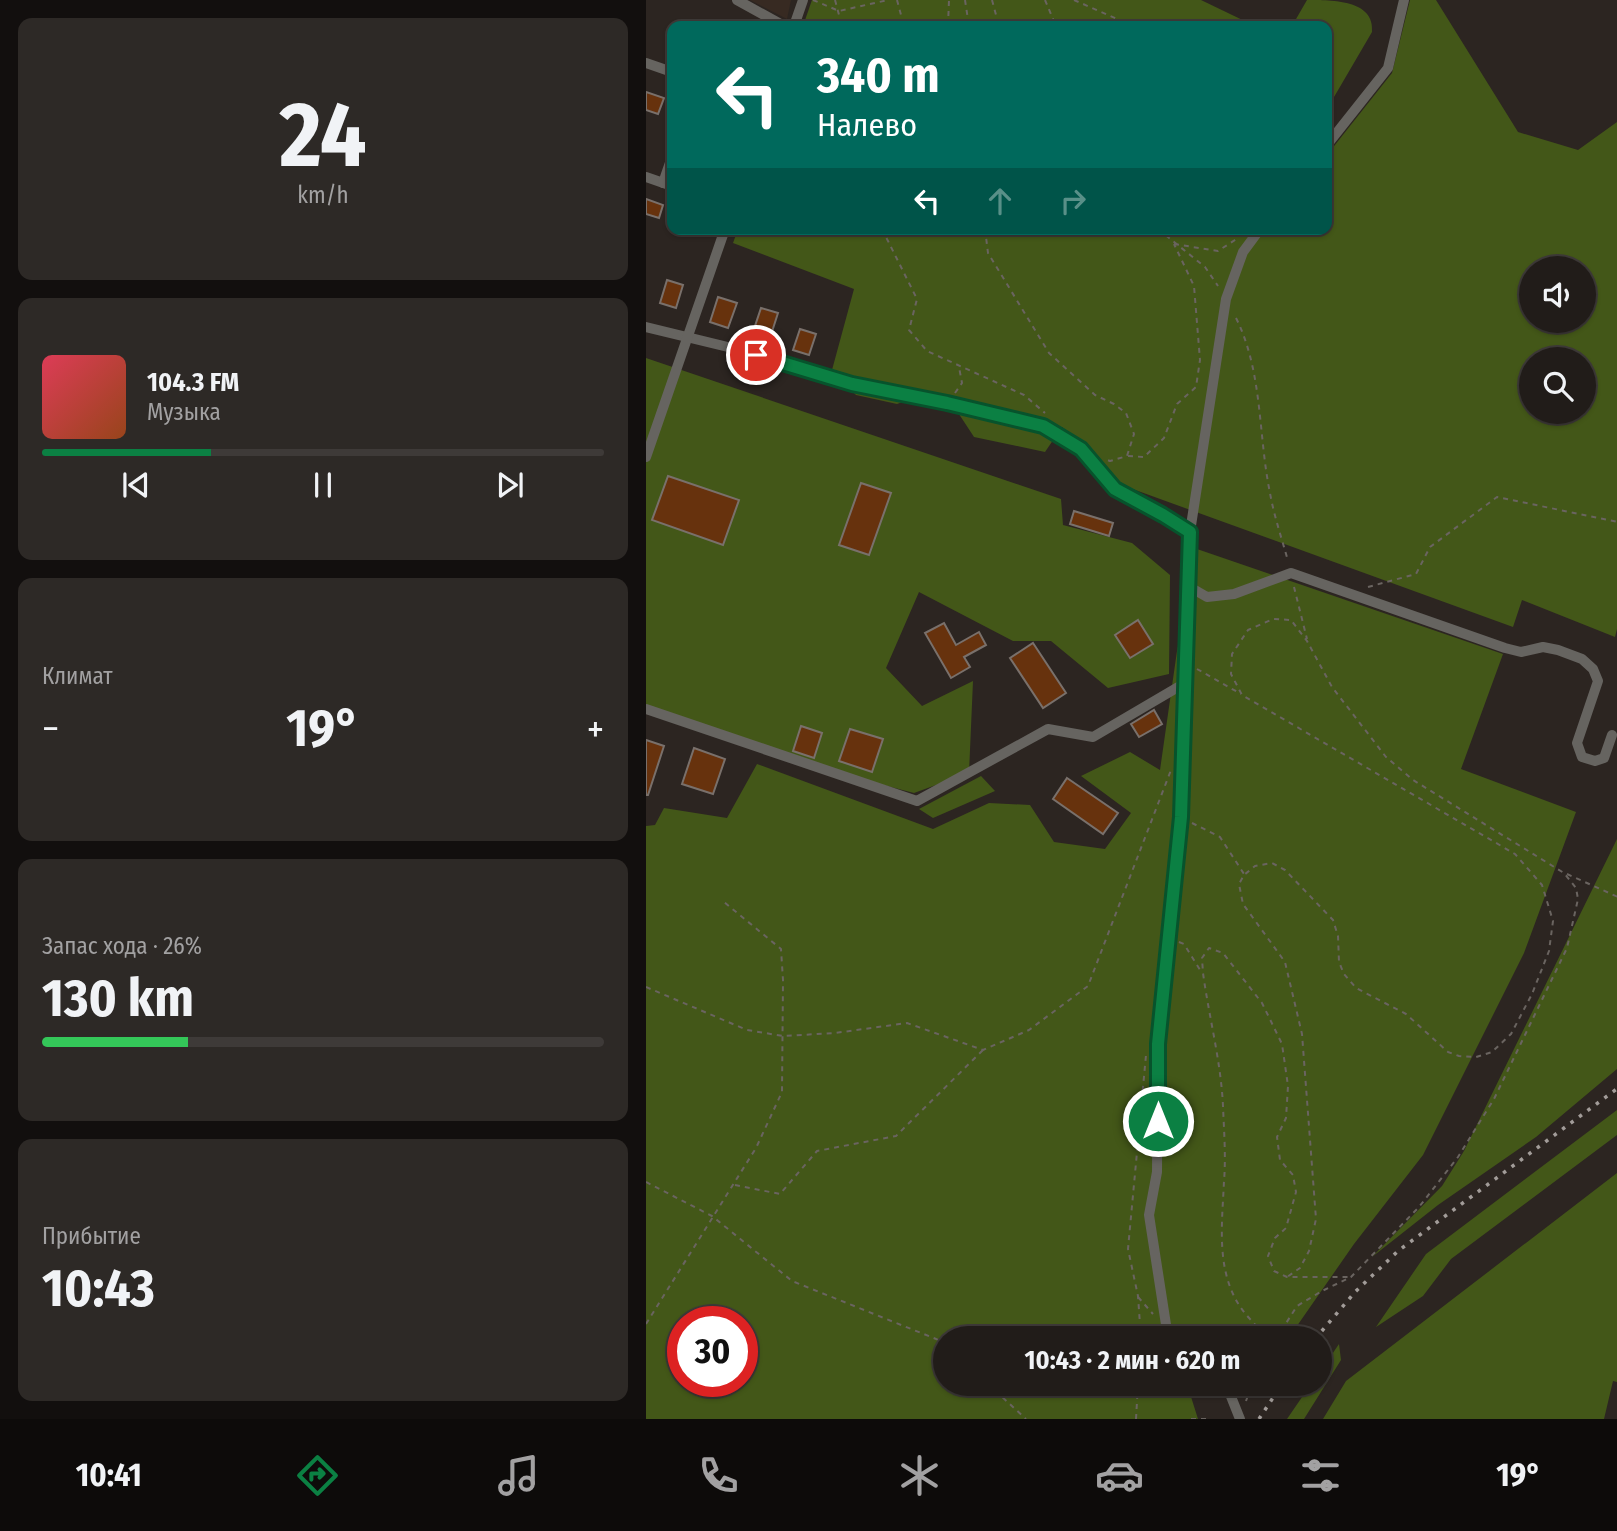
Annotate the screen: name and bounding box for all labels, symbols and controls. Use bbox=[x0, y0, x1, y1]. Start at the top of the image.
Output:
text: 340 m bbox=[817, 46, 940, 105]
icon: left bbox=[702, 49, 793, 140]
text: 24 bbox=[279, 81, 367, 190]
text: Налево bbox=[817, 106, 917, 144]
text: km/h bbox=[297, 181, 349, 209]
icon: left bbox=[908, 182, 946, 220]
icon: ahead bbox=[981, 182, 1019, 220]
icon: right bbox=[1054, 182, 1092, 220]
map controls bbox=[1519, 256, 1596, 424]
button: sound bbox=[1519, 256, 1596, 333]
pin bbox=[726, 325, 786, 385]
icon: arrive bbox=[737, 336, 775, 374]
button: search bbox=[1519, 347, 1596, 424]
text: 104.3 FM bbox=[147, 367, 239, 398]
text: Музыка bbox=[147, 398, 221, 426]
icon: previous bbox=[117, 466, 155, 504]
icon: pause bbox=[304, 466, 342, 504]
icon: next bbox=[491, 466, 529, 504]
text: Климат bbox=[42, 662, 113, 690]
text: 19° bbox=[286, 697, 360, 760]
text: − bbox=[42, 706, 59, 752]
text: + bbox=[587, 706, 604, 752]
text: Запас хода · 26% bbox=[42, 932, 202, 960]
text: 130 km bbox=[42, 967, 194, 1030]
position arrow bbox=[1121, 1084, 1195, 1158]
text: Прибытие bbox=[42, 1222, 141, 1250]
text: 10:43 bbox=[42, 1257, 155, 1320]
speed limit sign: 30 bbox=[667, 1306, 758, 1397]
text: 10:43 · 2 мин · 620 m bbox=[1025, 1345, 1240, 1376]
icon: directions bbox=[293, 1451, 342, 1500]
icon: music bbox=[494, 1451, 543, 1500]
icon: phone bbox=[694, 1451, 743, 1500]
icon: climate bbox=[895, 1451, 944, 1500]
icon: car bbox=[1095, 1451, 1144, 1500]
icon: filters bbox=[1296, 1451, 1345, 1500]
text: 10:41 bbox=[76, 1456, 142, 1494]
text: 19° bbox=[1496, 1456, 1541, 1494]

